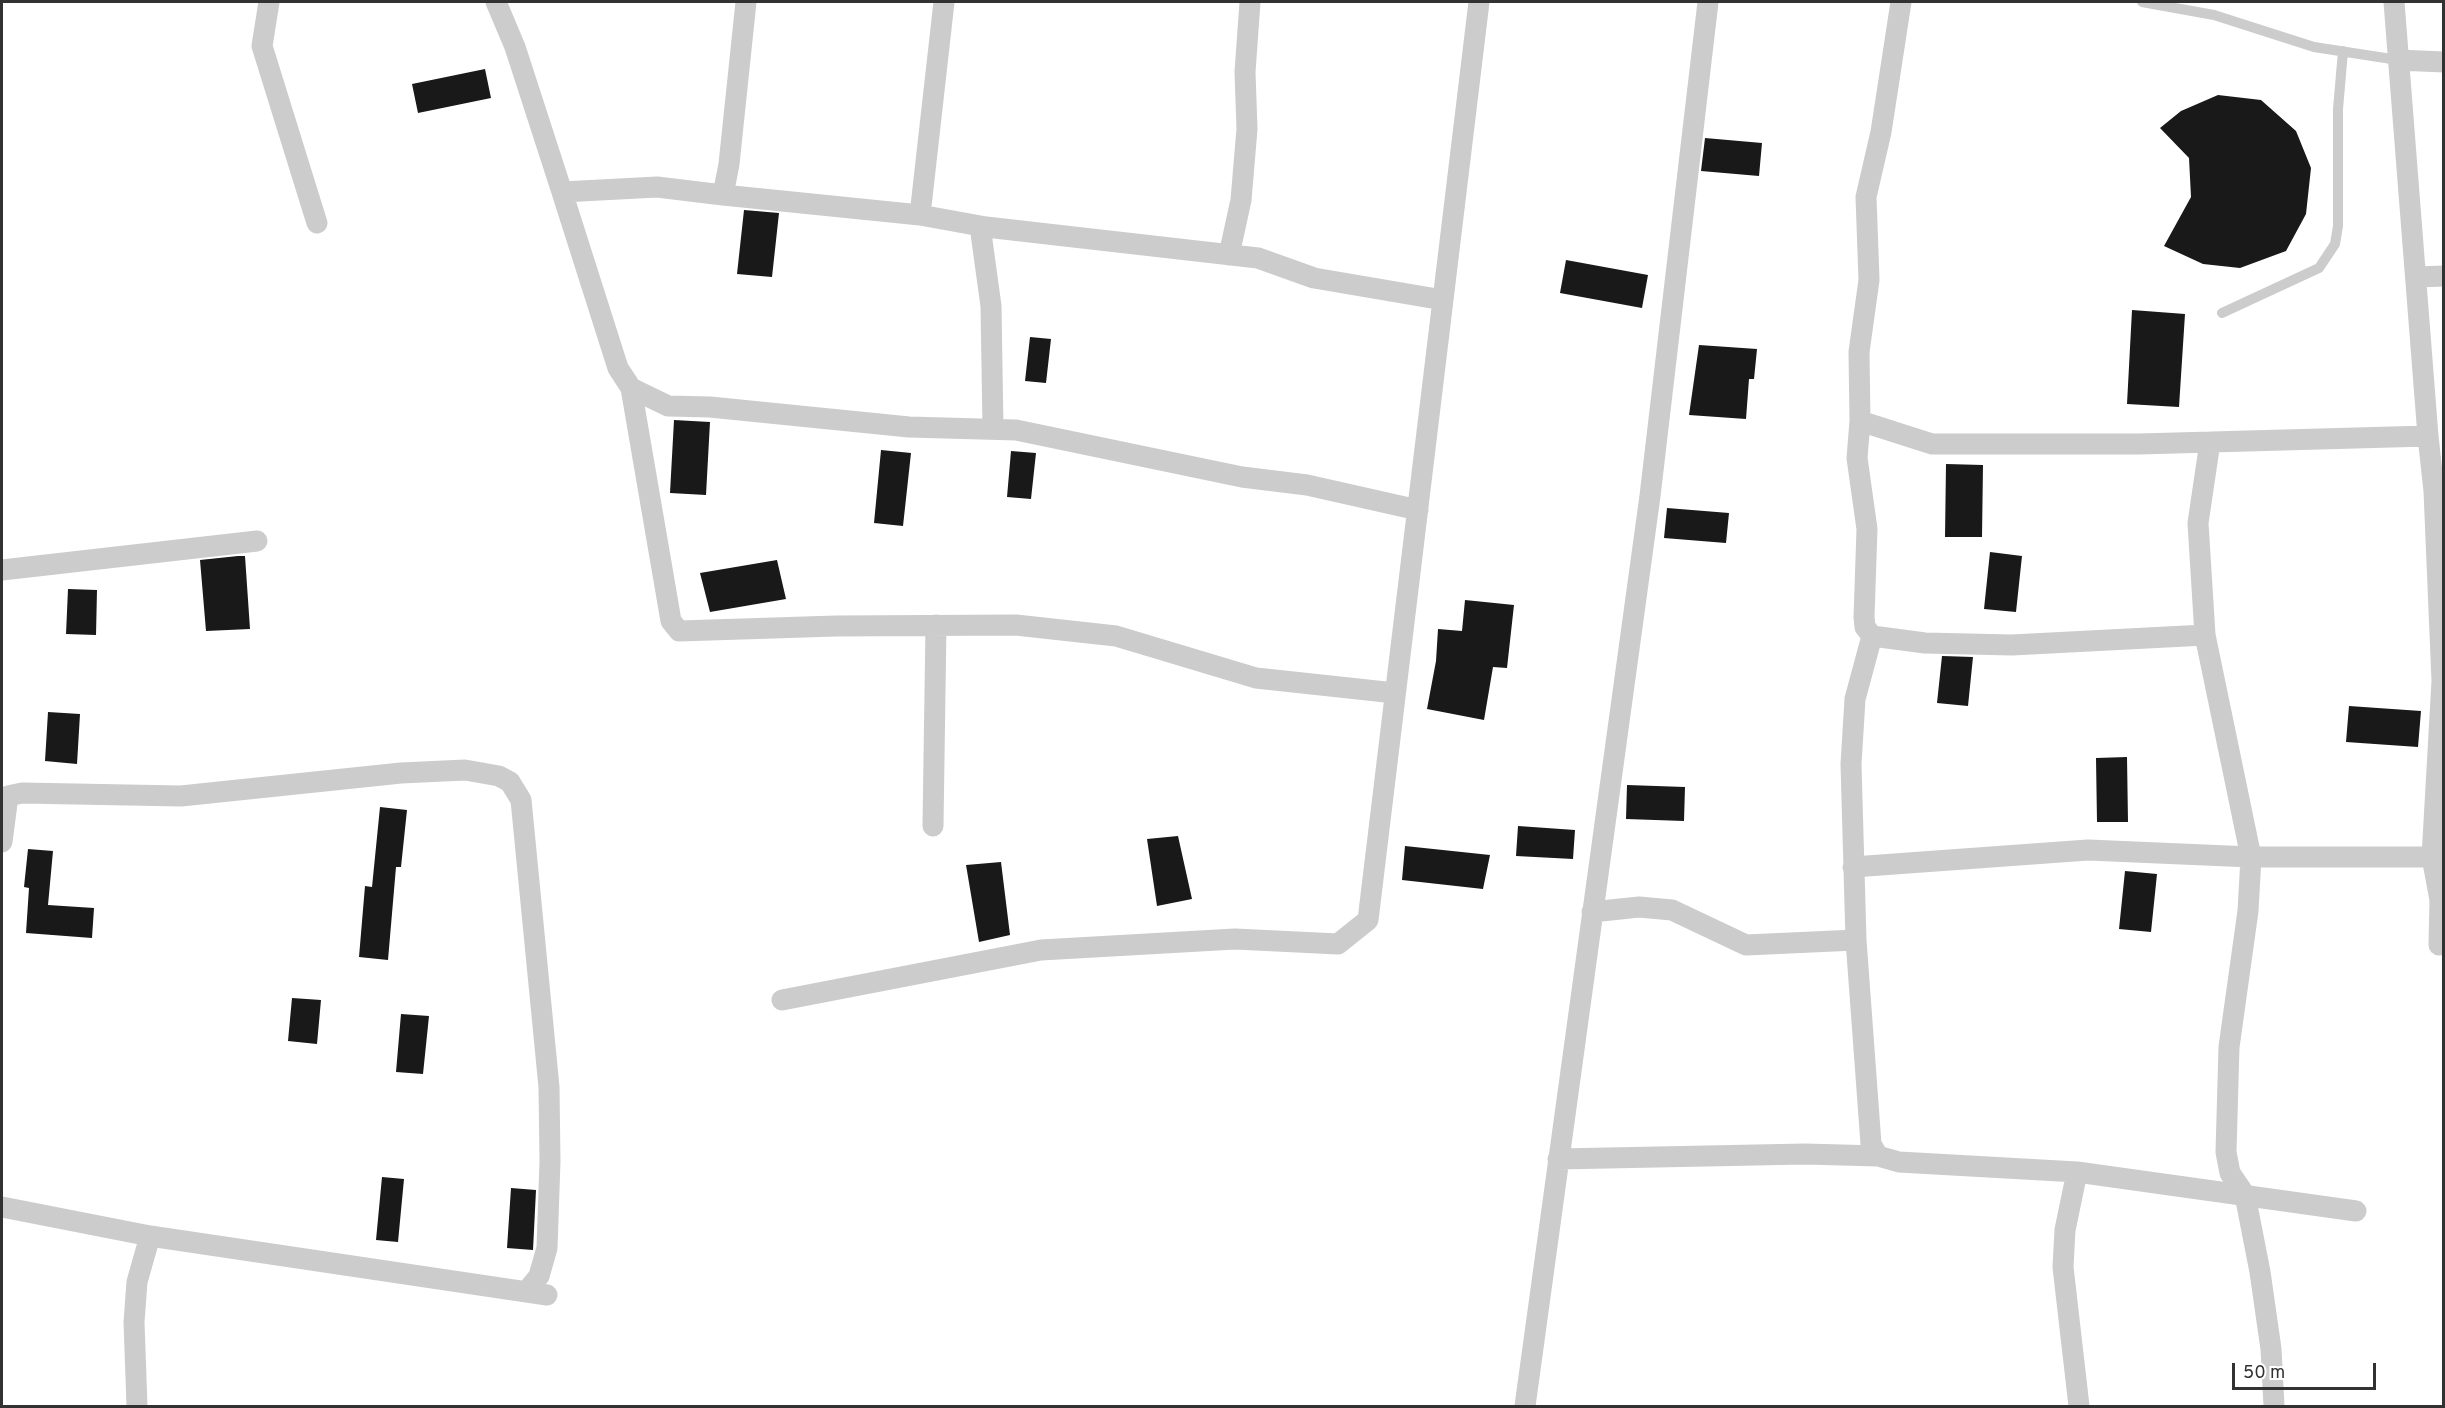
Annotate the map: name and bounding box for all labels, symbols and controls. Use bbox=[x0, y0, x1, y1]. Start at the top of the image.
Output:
scale bar bbox=[2235, 1351, 2379, 1389]
text: 50 m bbox=[2243, 1362, 2285, 1385]

